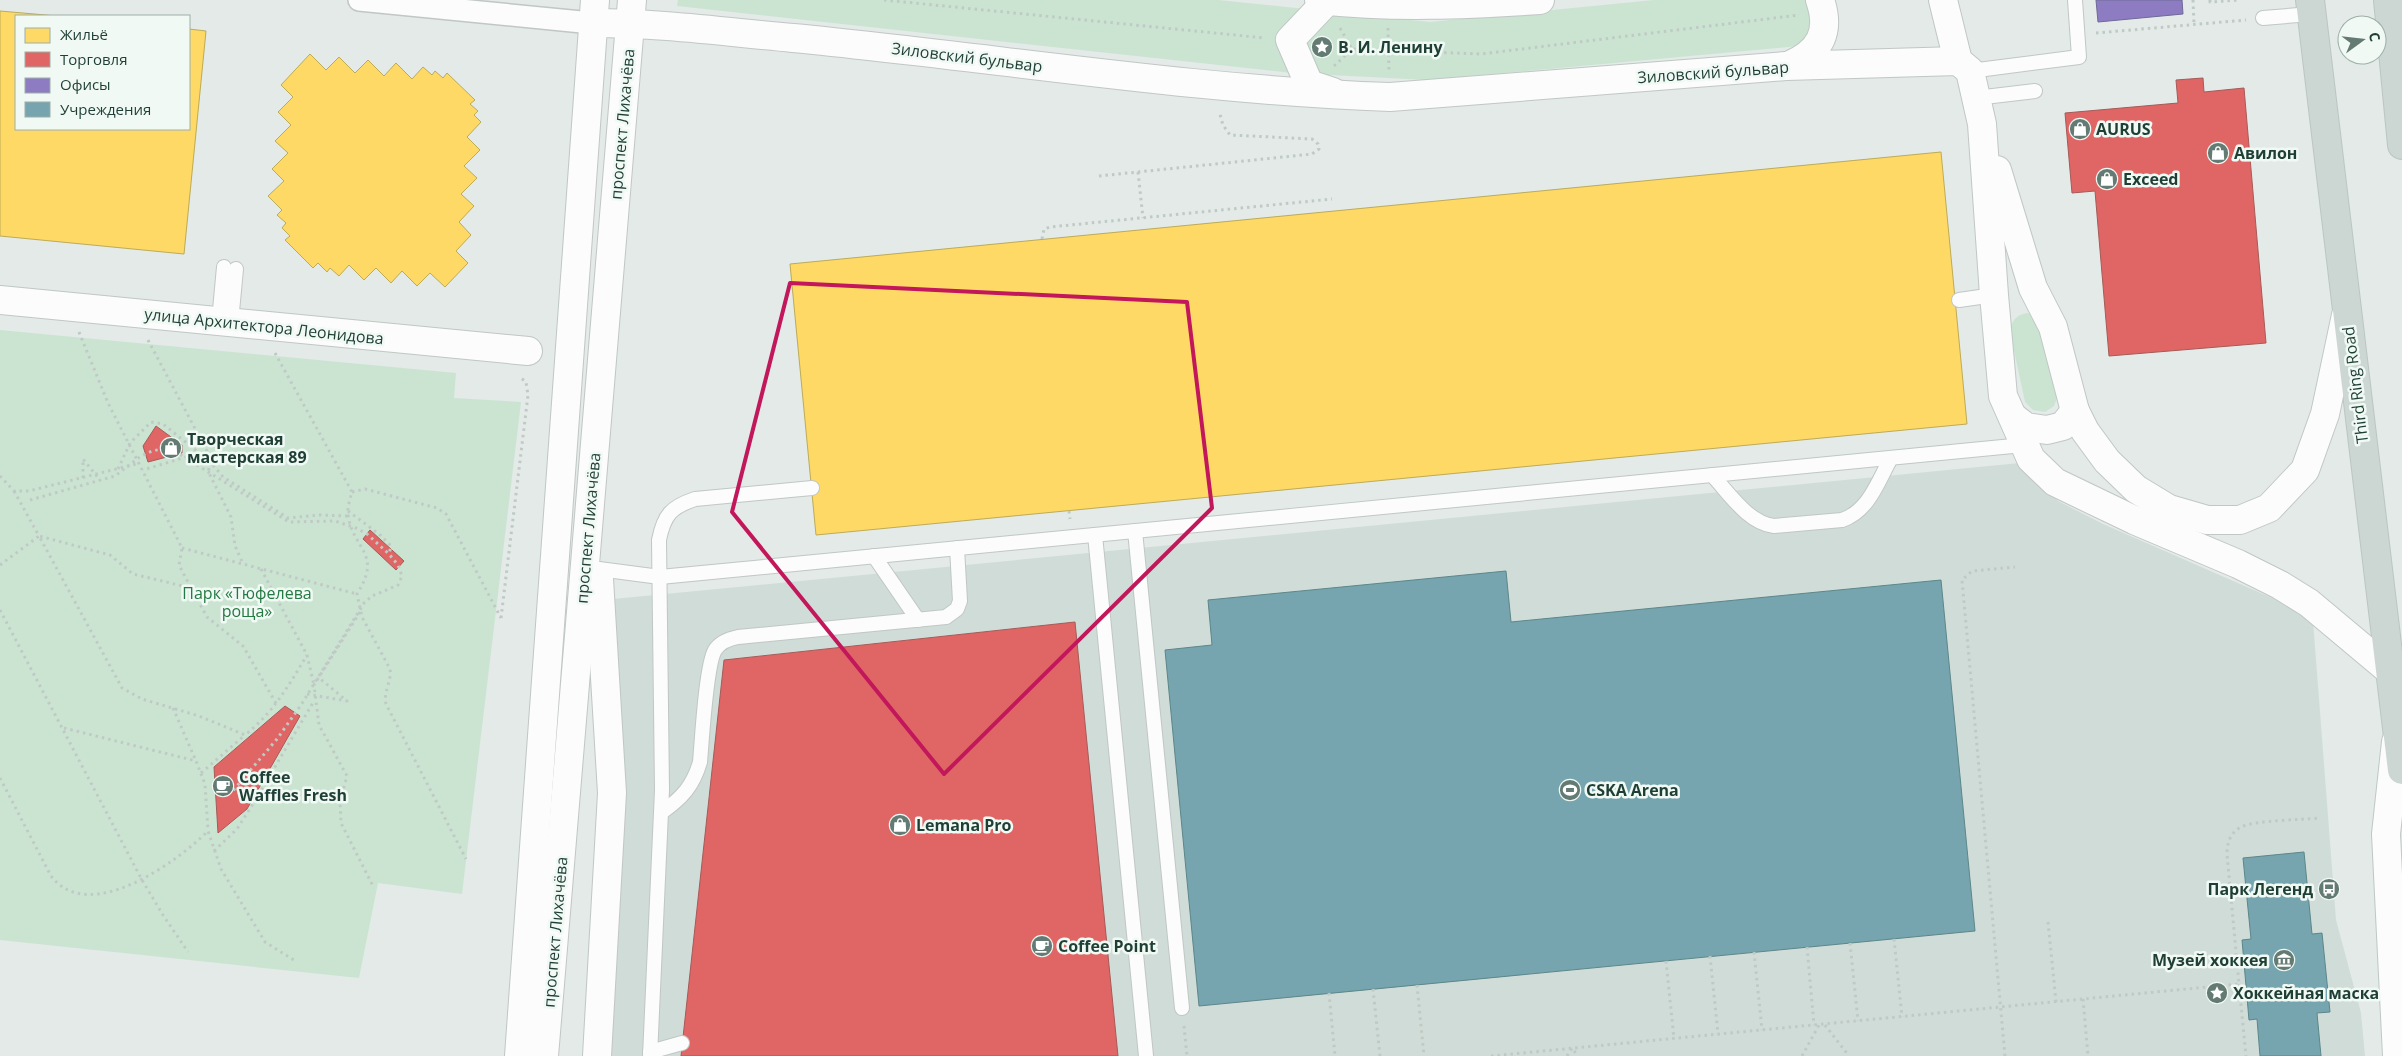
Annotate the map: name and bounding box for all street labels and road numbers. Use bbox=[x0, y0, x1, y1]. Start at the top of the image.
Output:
street label: Зиловский бульвар bbox=[890, 37, 1044, 77]
street label: проспект Лихачёва bbox=[604, 48, 640, 200]
street label: Зиловский бульвар bbox=[1636, 56, 1790, 88]
street label: улица Архитектора Леонидова bbox=[143, 302, 385, 350]
street label: Third Ring Road bbox=[2337, 325, 2373, 445]
street label: проспект Лихачёва bbox=[570, 452, 606, 604]
street label: проспект Лихачёва bbox=[537, 856, 573, 1008]

